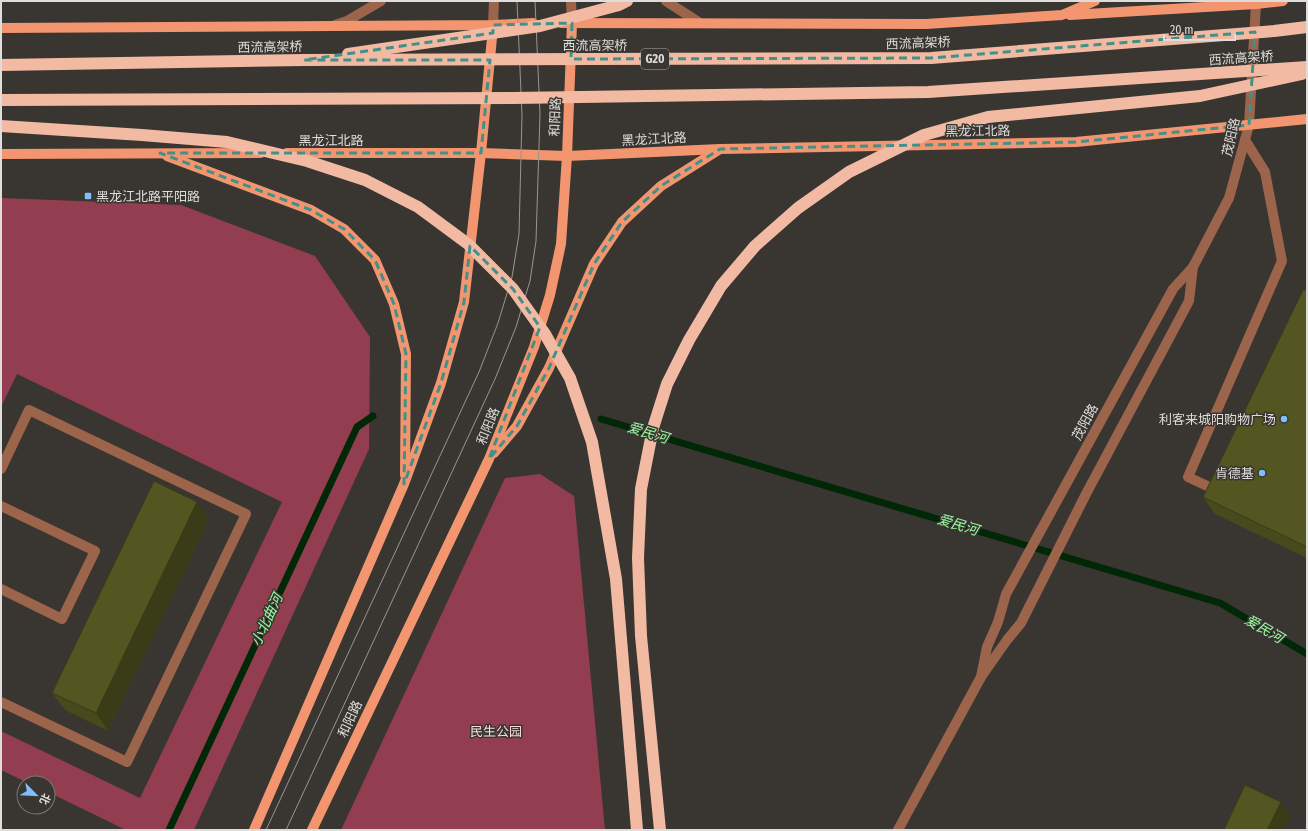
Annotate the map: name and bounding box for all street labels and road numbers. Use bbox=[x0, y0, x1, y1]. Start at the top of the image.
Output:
street label: 西流高架桥 bbox=[885, 34, 951, 52]
street label: 西流高架桥 bbox=[562, 38, 628, 53]
street label: 西流高架桥 bbox=[237, 39, 303, 55]
street label: 西流高架桥 bbox=[1208, 48, 1274, 68]
road number: G20 bbox=[641, 49, 669, 69]
street label: 和阳路 bbox=[547, 97, 563, 137]
street label: 茂阳路 bbox=[1219, 116, 1243, 158]
street label: 黑龙江北路 bbox=[945, 123, 1011, 139]
street label: 黑龙江北路 bbox=[621, 130, 687, 148]
street label: 黑龙江北路 bbox=[298, 133, 364, 148]
street label: 茂阳路 bbox=[1069, 401, 1101, 443]
street label: 和阳路 bbox=[474, 405, 502, 447]
street label: 和阳路 bbox=[335, 698, 365, 740]

